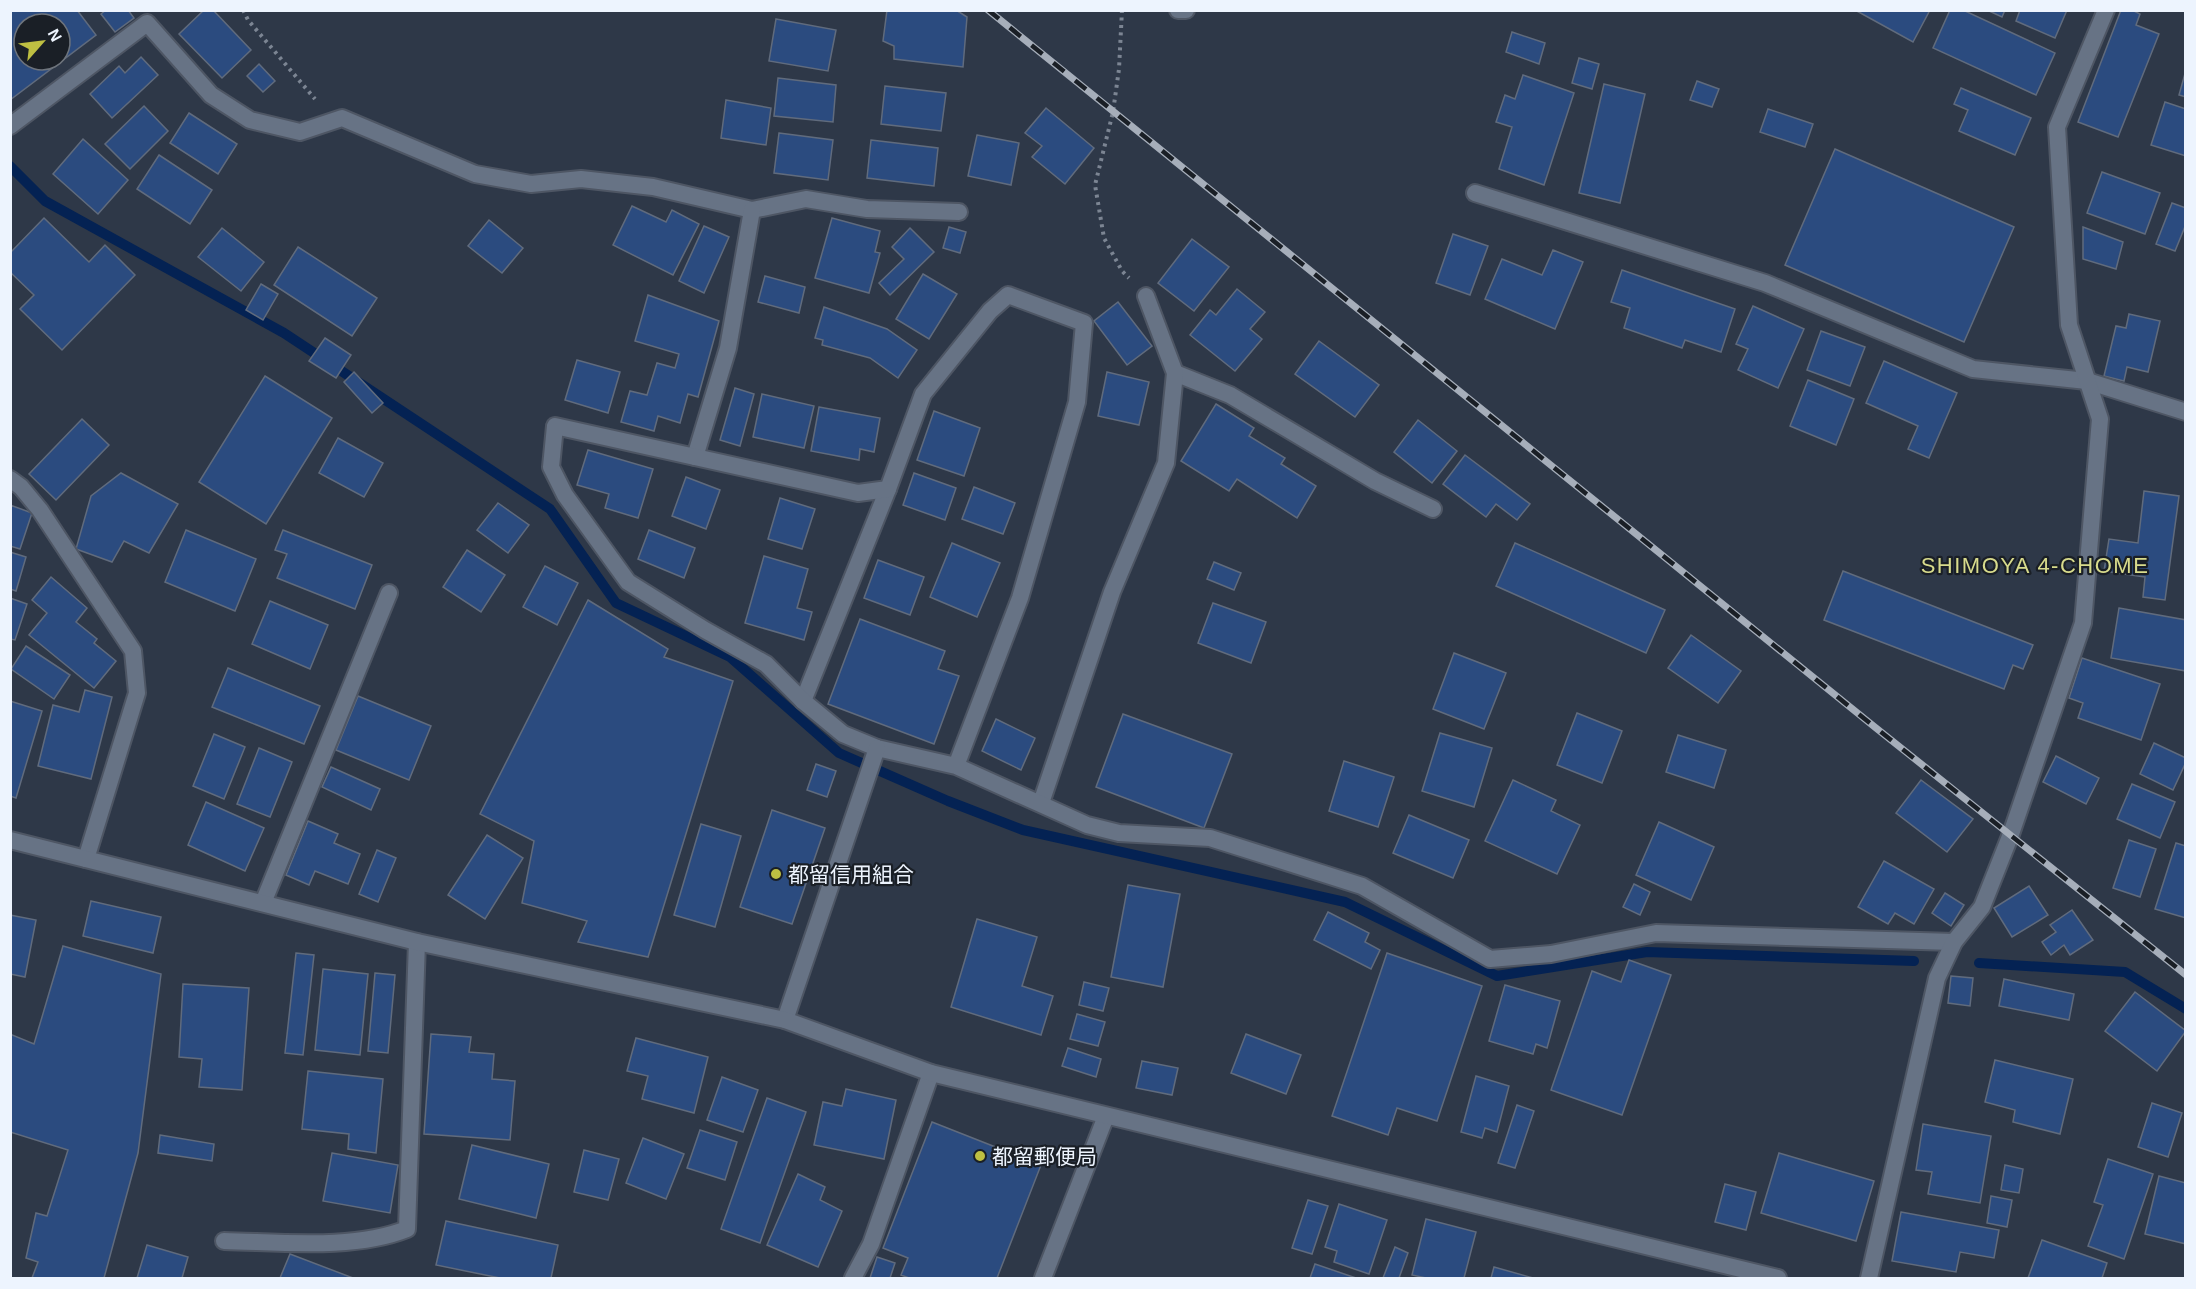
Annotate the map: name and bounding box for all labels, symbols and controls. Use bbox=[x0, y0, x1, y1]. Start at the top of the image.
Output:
north arrow bbox=[12, 12, 72, 72]
text: N bbox=[45, 26, 65, 44]
district label: SHIMOYA 4-CHOME bbox=[1921, 553, 2149, 578]
place label: 都留信用組合 bbox=[788, 863, 914, 886]
marker: 都留信用組合 bbox=[769, 867, 783, 881]
place label: 都留郵便局 bbox=[992, 1145, 1097, 1168]
marker: 都留郵便局 bbox=[973, 1149, 987, 1163]

